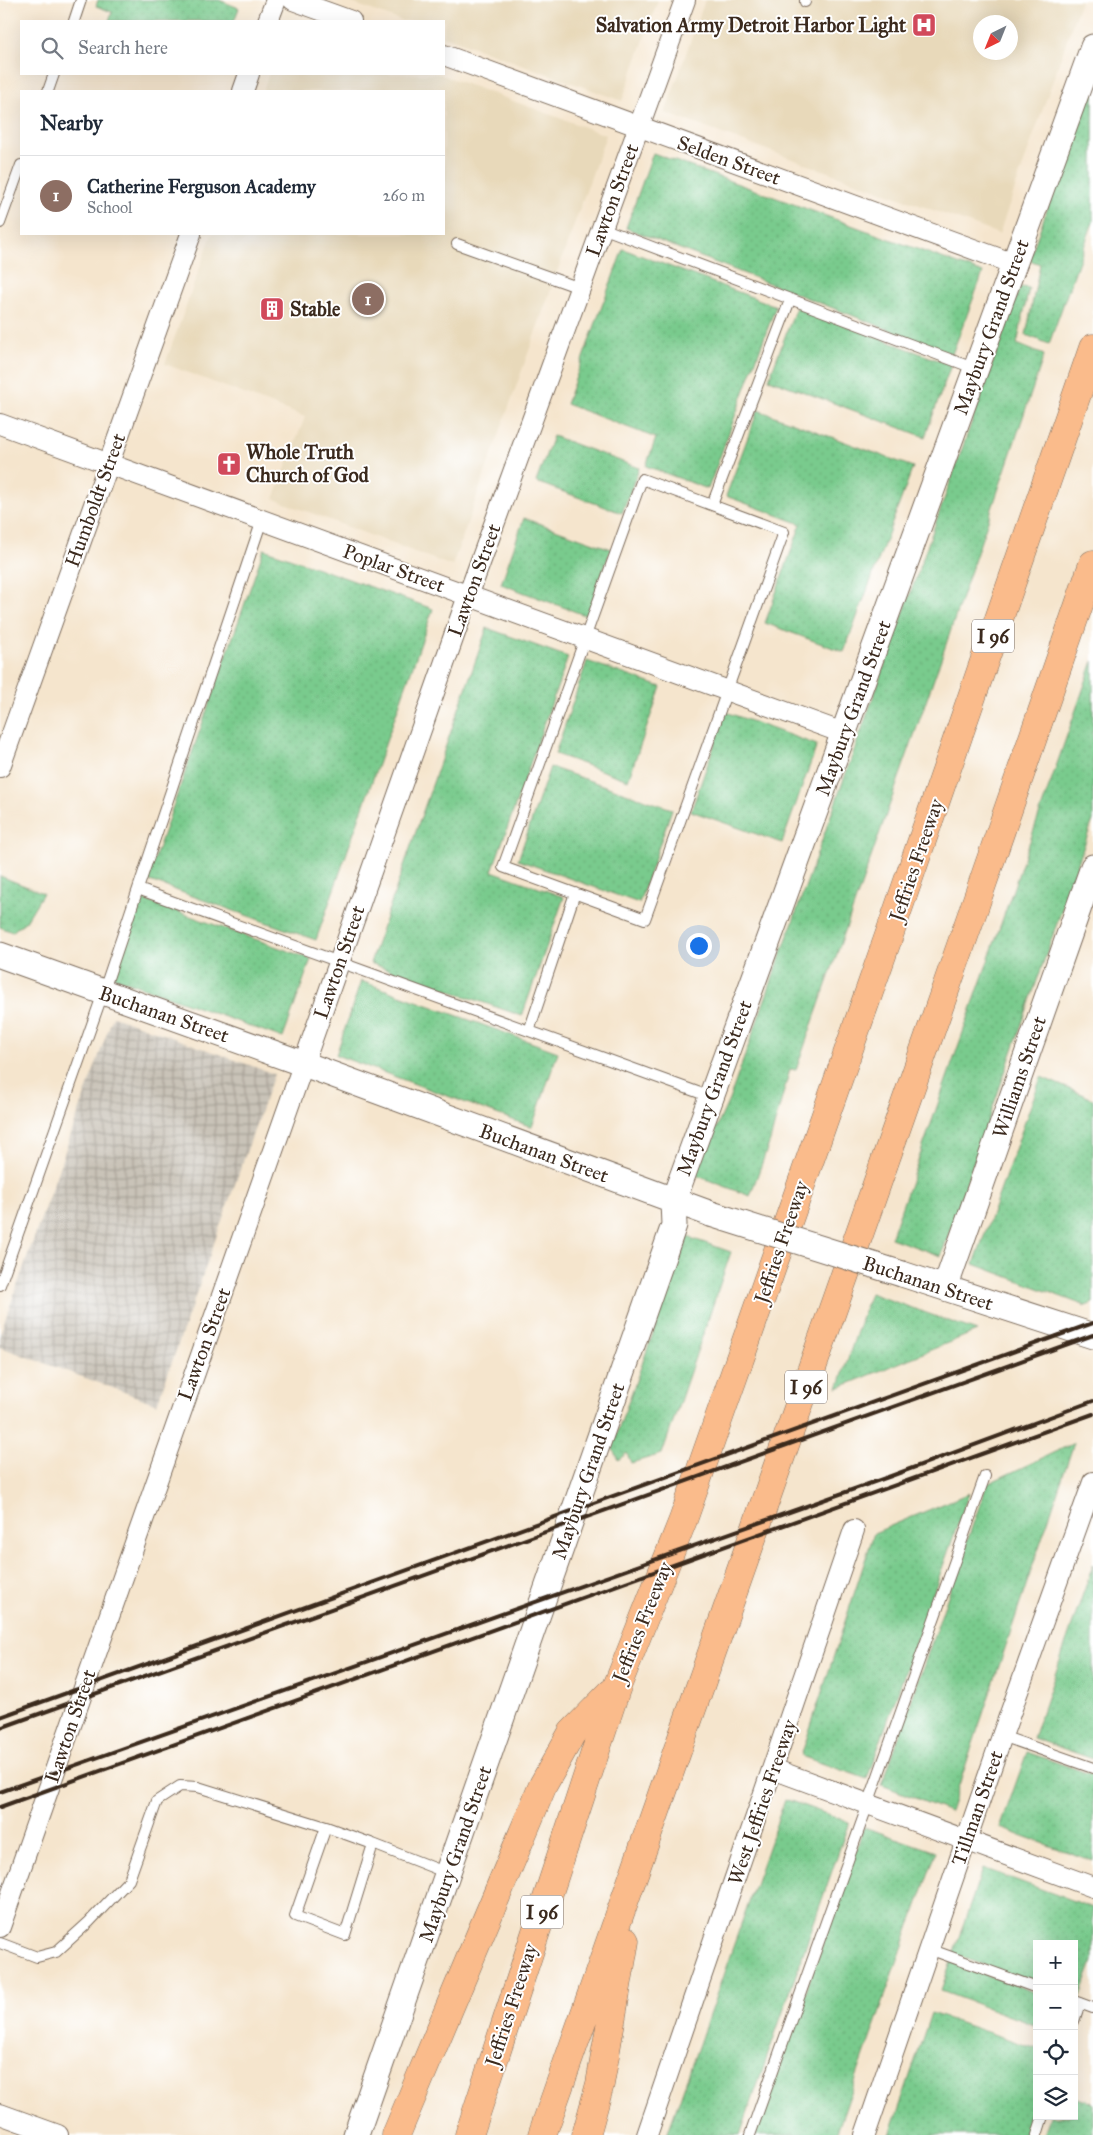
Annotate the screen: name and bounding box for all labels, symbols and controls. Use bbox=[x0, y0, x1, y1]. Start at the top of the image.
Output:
hospital icon: Salvation Army Detroit Harbor Light bbox=[911, 12, 937, 38]
place label: Salvation Army Detroit Harbor Light bbox=[596, 13, 907, 38]
north arrow bbox=[973, 15, 1018, 60]
search box bbox=[20, 20, 445, 75]
icon: search bbox=[38, 34, 66, 62]
text: Search here bbox=[78, 36, 168, 59]
text: Nearby bbox=[40, 110, 103, 136]
street label: Selden Street bbox=[674, 130, 784, 190]
street label: Lawton Street bbox=[580, 140, 644, 260]
text: Catherine Ferguson Academy bbox=[87, 175, 316, 198]
text: 1 bbox=[53, 186, 59, 205]
text: 260 m bbox=[383, 186, 425, 205]
text: School bbox=[87, 198, 132, 217]
street label: Maybury Grand Street bbox=[948, 236, 1034, 418]
pin: 1 bbox=[352, 280, 384, 318]
building icon: Stable bbox=[259, 296, 285, 322]
place label: Stable bbox=[290, 297, 341, 321]
street label: Humboldt Street bbox=[60, 430, 130, 570]
place label: Whole Truth Church of God bbox=[246, 440, 370, 487]
church icon: Whole Truth Church of God bbox=[216, 451, 242, 477]
street label: Lawton Street bbox=[442, 520, 506, 640]
street label: Poplar Street bbox=[340, 539, 448, 597]
street label: Maybury Grand Street bbox=[810, 617, 896, 799]
road number: I 96 bbox=[972, 620, 1014, 652]
street label: Jeffries Freeway bbox=[883, 795, 949, 927]
street label: Lawton Street bbox=[308, 902, 370, 1022]
your location bbox=[686, 933, 712, 959]
street label: Buchanan Street bbox=[96, 981, 232, 1047]
street label: Maybury Grand Street bbox=[671, 997, 757, 1179]
street label: Williams Street bbox=[987, 1013, 1051, 1141]
street label: Buchanan Street bbox=[476, 1118, 612, 1188]
street label: Jeffries Freeway bbox=[748, 1177, 814, 1309]
street label: Buchanan Street bbox=[860, 1251, 996, 1315]
street label: Lawton Street bbox=[172, 1284, 236, 1404]
road number: I 96 bbox=[785, 1370, 827, 1404]
street label: Maybury Grand Street bbox=[547, 1380, 629, 1562]
street label: Jeffries Freeway bbox=[606, 1558, 678, 1688]
street label: Lawton Street bbox=[39, 1666, 101, 1786]
street label: West Jeffries Freeway bbox=[722, 1716, 803, 1888]
street label: Tillman Street bbox=[946, 1747, 1008, 1869]
street label: Maybury Grand Street bbox=[414, 1763, 496, 1945]
road number: I 96 bbox=[521, 1895, 563, 1928]
street label: Jeffries Freeway bbox=[479, 1940, 543, 2072]
map controls bbox=[1033, 1940, 1078, 2120]
button: + bbox=[1033, 1940, 1078, 1985]
button: − bbox=[1033, 1985, 1078, 2030]
button: locate bbox=[1033, 2030, 1078, 2075]
button: layers bbox=[1033, 2075, 1078, 2120]

